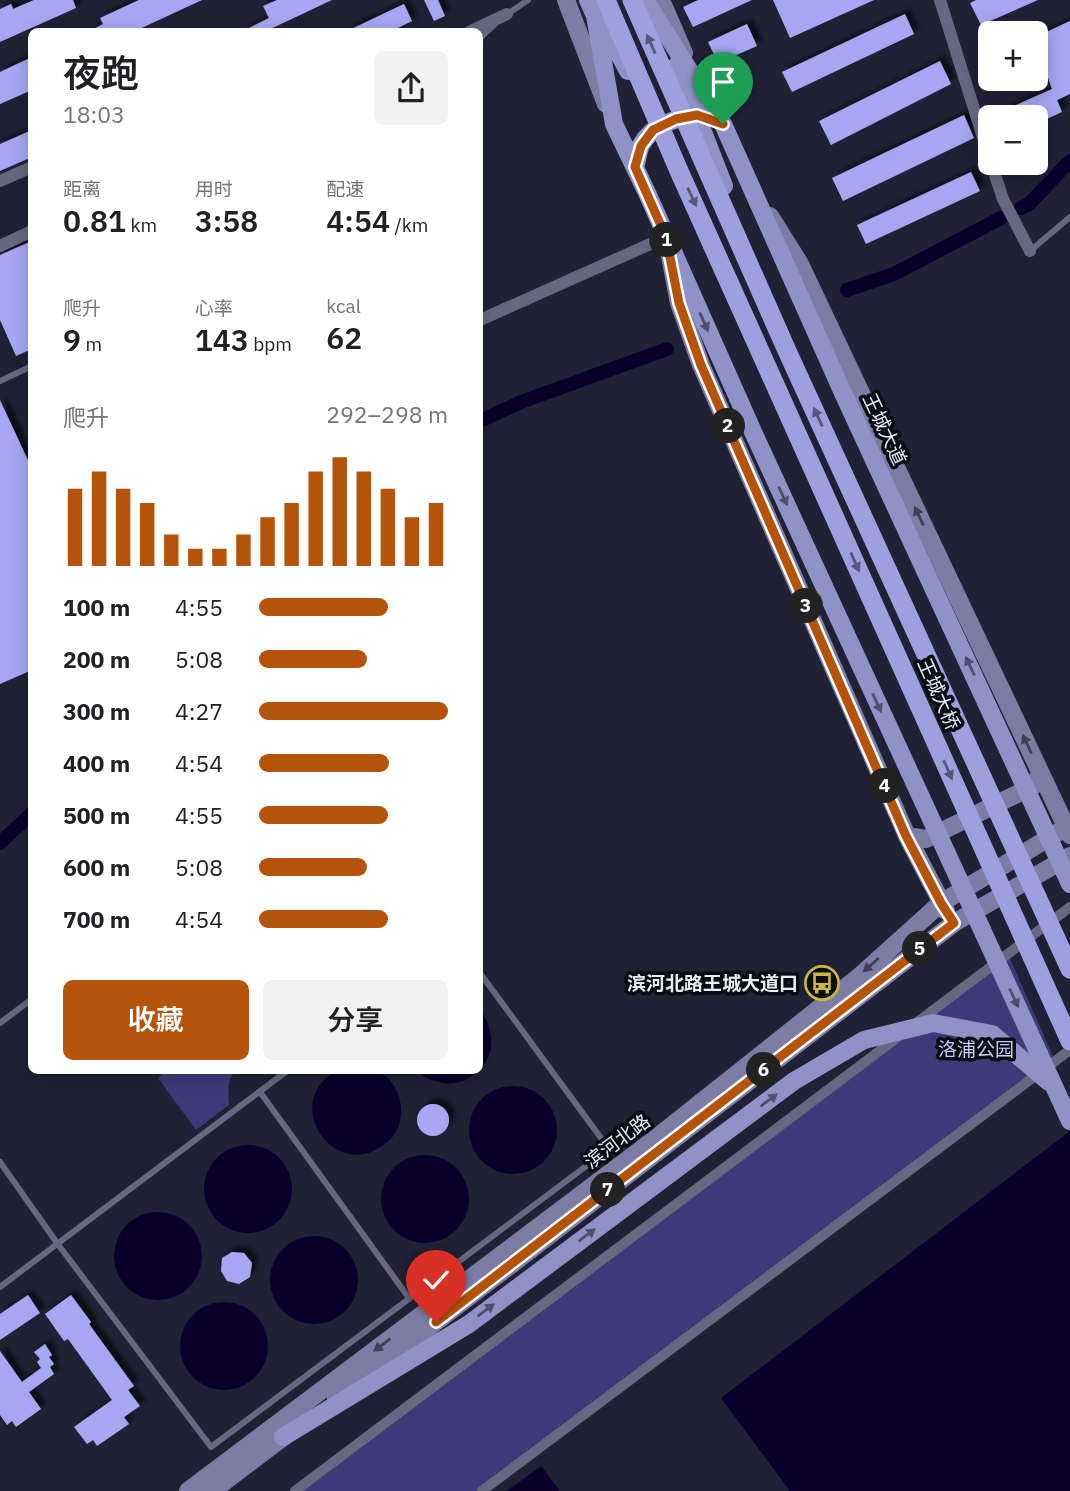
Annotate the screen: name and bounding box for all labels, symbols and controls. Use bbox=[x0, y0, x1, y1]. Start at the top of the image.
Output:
map controls bbox=[978, 21, 1048, 175]
button: + bbox=[978, 21, 1048, 91]
one-way arrow bbox=[646, 33, 657, 54]
text: 夜跑 bbox=[63, 48, 139, 97]
button: share bbox=[374, 51, 448, 125]
pin bbox=[693, 52, 753, 124]
icon: arrive bbox=[704, 63, 742, 101]
text: 18:03 bbox=[63, 99, 125, 129]
button: − bbox=[978, 105, 1048, 175]
text: 距离 bbox=[63, 177, 101, 201]
text: 用时 bbox=[195, 177, 233, 201]
text: 配速 bbox=[326, 177, 364, 201]
one-way arrow bbox=[686, 187, 697, 208]
text: 0.81 bbox=[63, 201, 126, 240]
text: 3:58 bbox=[195, 201, 258, 240]
text: 4:54 bbox=[326, 201, 390, 240]
text: km bbox=[126, 213, 157, 237]
text: /km bbox=[390, 213, 428, 237]
pin: 1 bbox=[650, 222, 684, 258]
text: 1 bbox=[661, 227, 672, 251]
text: kcal bbox=[326, 294, 361, 318]
text: 爬升 bbox=[63, 296, 101, 320]
text: 心率 bbox=[195, 296, 233, 320]
one-way arrow bbox=[698, 312, 710, 332]
text: 62 bbox=[326, 318, 362, 357]
text: 9 bbox=[63, 320, 81, 359]
text: 143 bbox=[195, 320, 249, 359]
text: m bbox=[81, 332, 102, 356]
text: bpm bbox=[249, 332, 292, 356]
street label: 王城大道 bbox=[858, 389, 912, 469]
text: 292–298 m bbox=[326, 399, 448, 429]
text: 爬升 bbox=[63, 402, 109, 432]
one-way arrow bbox=[812, 407, 824, 427]
pin: 2 bbox=[710, 408, 746, 444]
text: 2 bbox=[722, 413, 733, 437]
one-way arrow bbox=[777, 486, 788, 506]
one-way arrow bbox=[913, 506, 925, 526]
one-way arrow bbox=[849, 552, 861, 572]
pin: 3 bbox=[788, 588, 824, 624]
text: 100 m bbox=[63, 592, 130, 622]
text: 4:55 bbox=[175, 592, 223, 622]
text: 3 bbox=[800, 593, 811, 617]
text: 200 m bbox=[63, 644, 130, 674]
text: 5:08 bbox=[175, 644, 223, 674]
street label: 王城大桥 bbox=[913, 654, 965, 734]
one-way arrow bbox=[964, 656, 975, 676]
one-way arrow bbox=[872, 692, 883, 713]
text: 300 m bbox=[63, 696, 130, 726]
text: 4:27 bbox=[175, 696, 223, 726]
one-way arrow bbox=[1021, 734, 1033, 754]
text: 400 m bbox=[63, 748, 130, 778]
text: 4:54 bbox=[175, 748, 223, 778]
one-way arrow bbox=[943, 759, 954, 780]
pin: 4 bbox=[868, 768, 903, 804]
text: 4 bbox=[879, 773, 890, 797]
text: 500 m bbox=[63, 800, 130, 830]
text: 4:55 bbox=[175, 800, 223, 830]
text: 600 m bbox=[63, 852, 130, 882]
text: 5:08 bbox=[175, 852, 223, 882]
text: 700 m bbox=[63, 904, 130, 934]
text: 4:54 bbox=[175, 904, 223, 934]
pin: 5 bbox=[902, 932, 937, 967]
text: 5 bbox=[914, 936, 925, 960]
one-way arrow bbox=[863, 957, 880, 972]
bus stop icon: 滨河北路王城大道口 bbox=[803, 964, 841, 1002]
place label: 滨河北路王城大道口 bbox=[627, 971, 798, 995]
button: 收藏 bbox=[63, 980, 249, 1060]
button: 分享 bbox=[263, 980, 448, 1060]
one-way arrow bbox=[1008, 988, 1019, 1008]
park label: 洛浦公园 bbox=[938, 1037, 1014, 1061]
pin: 6 bbox=[746, 1052, 782, 1088]
text: 6 bbox=[758, 1057, 769, 1081]
one-way arrow bbox=[760, 1093, 778, 1107]
street label: 滨河北路 bbox=[579, 1109, 655, 1173]
pin: 7 bbox=[590, 1172, 626, 1208]
text: 7 bbox=[602, 1177, 613, 1201]
one-way arrow bbox=[577, 1228, 596, 1242]
pin bbox=[406, 1250, 466, 1322]
icon: check bbox=[417, 1261, 455, 1299]
one-way arrow bbox=[477, 1303, 495, 1318]
one-way arrow bbox=[373, 1337, 391, 1351]

